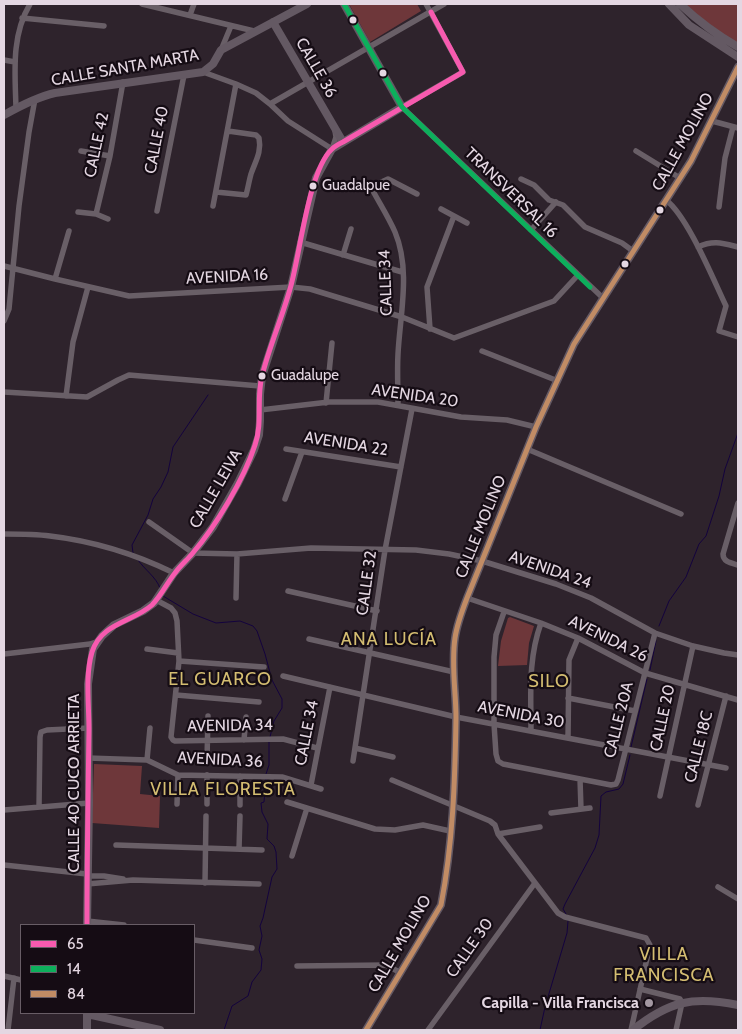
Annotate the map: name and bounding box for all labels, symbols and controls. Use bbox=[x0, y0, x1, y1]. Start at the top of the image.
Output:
unlabelled marker bbox=[348, 15, 358, 25]
street label: CALLE 36 bbox=[291, 35, 341, 101]
street label: CALLE SANTA MARTA bbox=[50, 46, 200, 90]
unlabelled marker bbox=[378, 68, 388, 78]
street label: CALLE MOLINO bbox=[648, 90, 718, 194]
street label: CALLE 40 bbox=[141, 104, 173, 176]
street label: CALLE 42 bbox=[81, 111, 113, 179]
street label: TRANSVERSAL 16 bbox=[460, 144, 562, 242]
place label: Guadalpue bbox=[322, 177, 390, 195]
marker: Guadalpue bbox=[308, 181, 318, 191]
unlabelled marker bbox=[655, 205, 665, 215]
street label: CALLE 34 bbox=[375, 250, 397, 316]
unlabelled marker bbox=[620, 259, 630, 269]
street label: AVENIDA 16 bbox=[185, 265, 269, 289]
place label: Guadalupe bbox=[271, 367, 339, 385]
marker: Guadalupe bbox=[257, 371, 267, 381]
street label: AVENIDA 20 bbox=[370, 380, 460, 412]
street label: AVENIDA 22 bbox=[303, 428, 389, 460]
street label: CALLE LEIVA bbox=[186, 446, 246, 532]
street label: CALLE MOLINO bbox=[452, 473, 510, 581]
street label: AVENIDA 24 bbox=[506, 547, 594, 593]
street label: CALLE 32 bbox=[353, 549, 381, 617]
street label: AVENIDA 26 bbox=[565, 612, 651, 666]
district label: ANA LUCÍA bbox=[340, 629, 438, 651]
district label: EL GUARCO bbox=[167, 669, 273, 691]
district label: SILO bbox=[528, 671, 570, 693]
street label: CALLE 20A bbox=[600, 680, 638, 760]
street label: CALLE 20 bbox=[647, 683, 679, 753]
street label: CALLE 40 CUCO ARRIETA bbox=[64, 694, 84, 872]
street label: AVENIDA 30 bbox=[476, 697, 566, 733]
street label: CALLE 34 bbox=[291, 699, 323, 767]
street label: CALLE 18C bbox=[681, 709, 717, 785]
street label: AVENIDA 34 bbox=[187, 716, 273, 736]
street label: AVENIDA 36 bbox=[177, 748, 263, 772]
district label: VILLA FLORESTA bbox=[148, 779, 298, 801]
street label: CALLE MOLINO bbox=[364, 892, 436, 996]
street label: CALLE 30 bbox=[443, 915, 497, 981]
legend bbox=[20, 924, 195, 1014]
text: 65 bbox=[67, 935, 84, 953]
district label: VILLA FRANCISCA bbox=[612, 944, 716, 986]
text: 14 bbox=[67, 960, 81, 978]
text: 84 bbox=[67, 985, 85, 1003]
place label: Capilla - Villa Francisca bbox=[481, 993, 639, 1013]
marker: Capilla - Villa Francisca bbox=[643, 997, 655, 1009]

